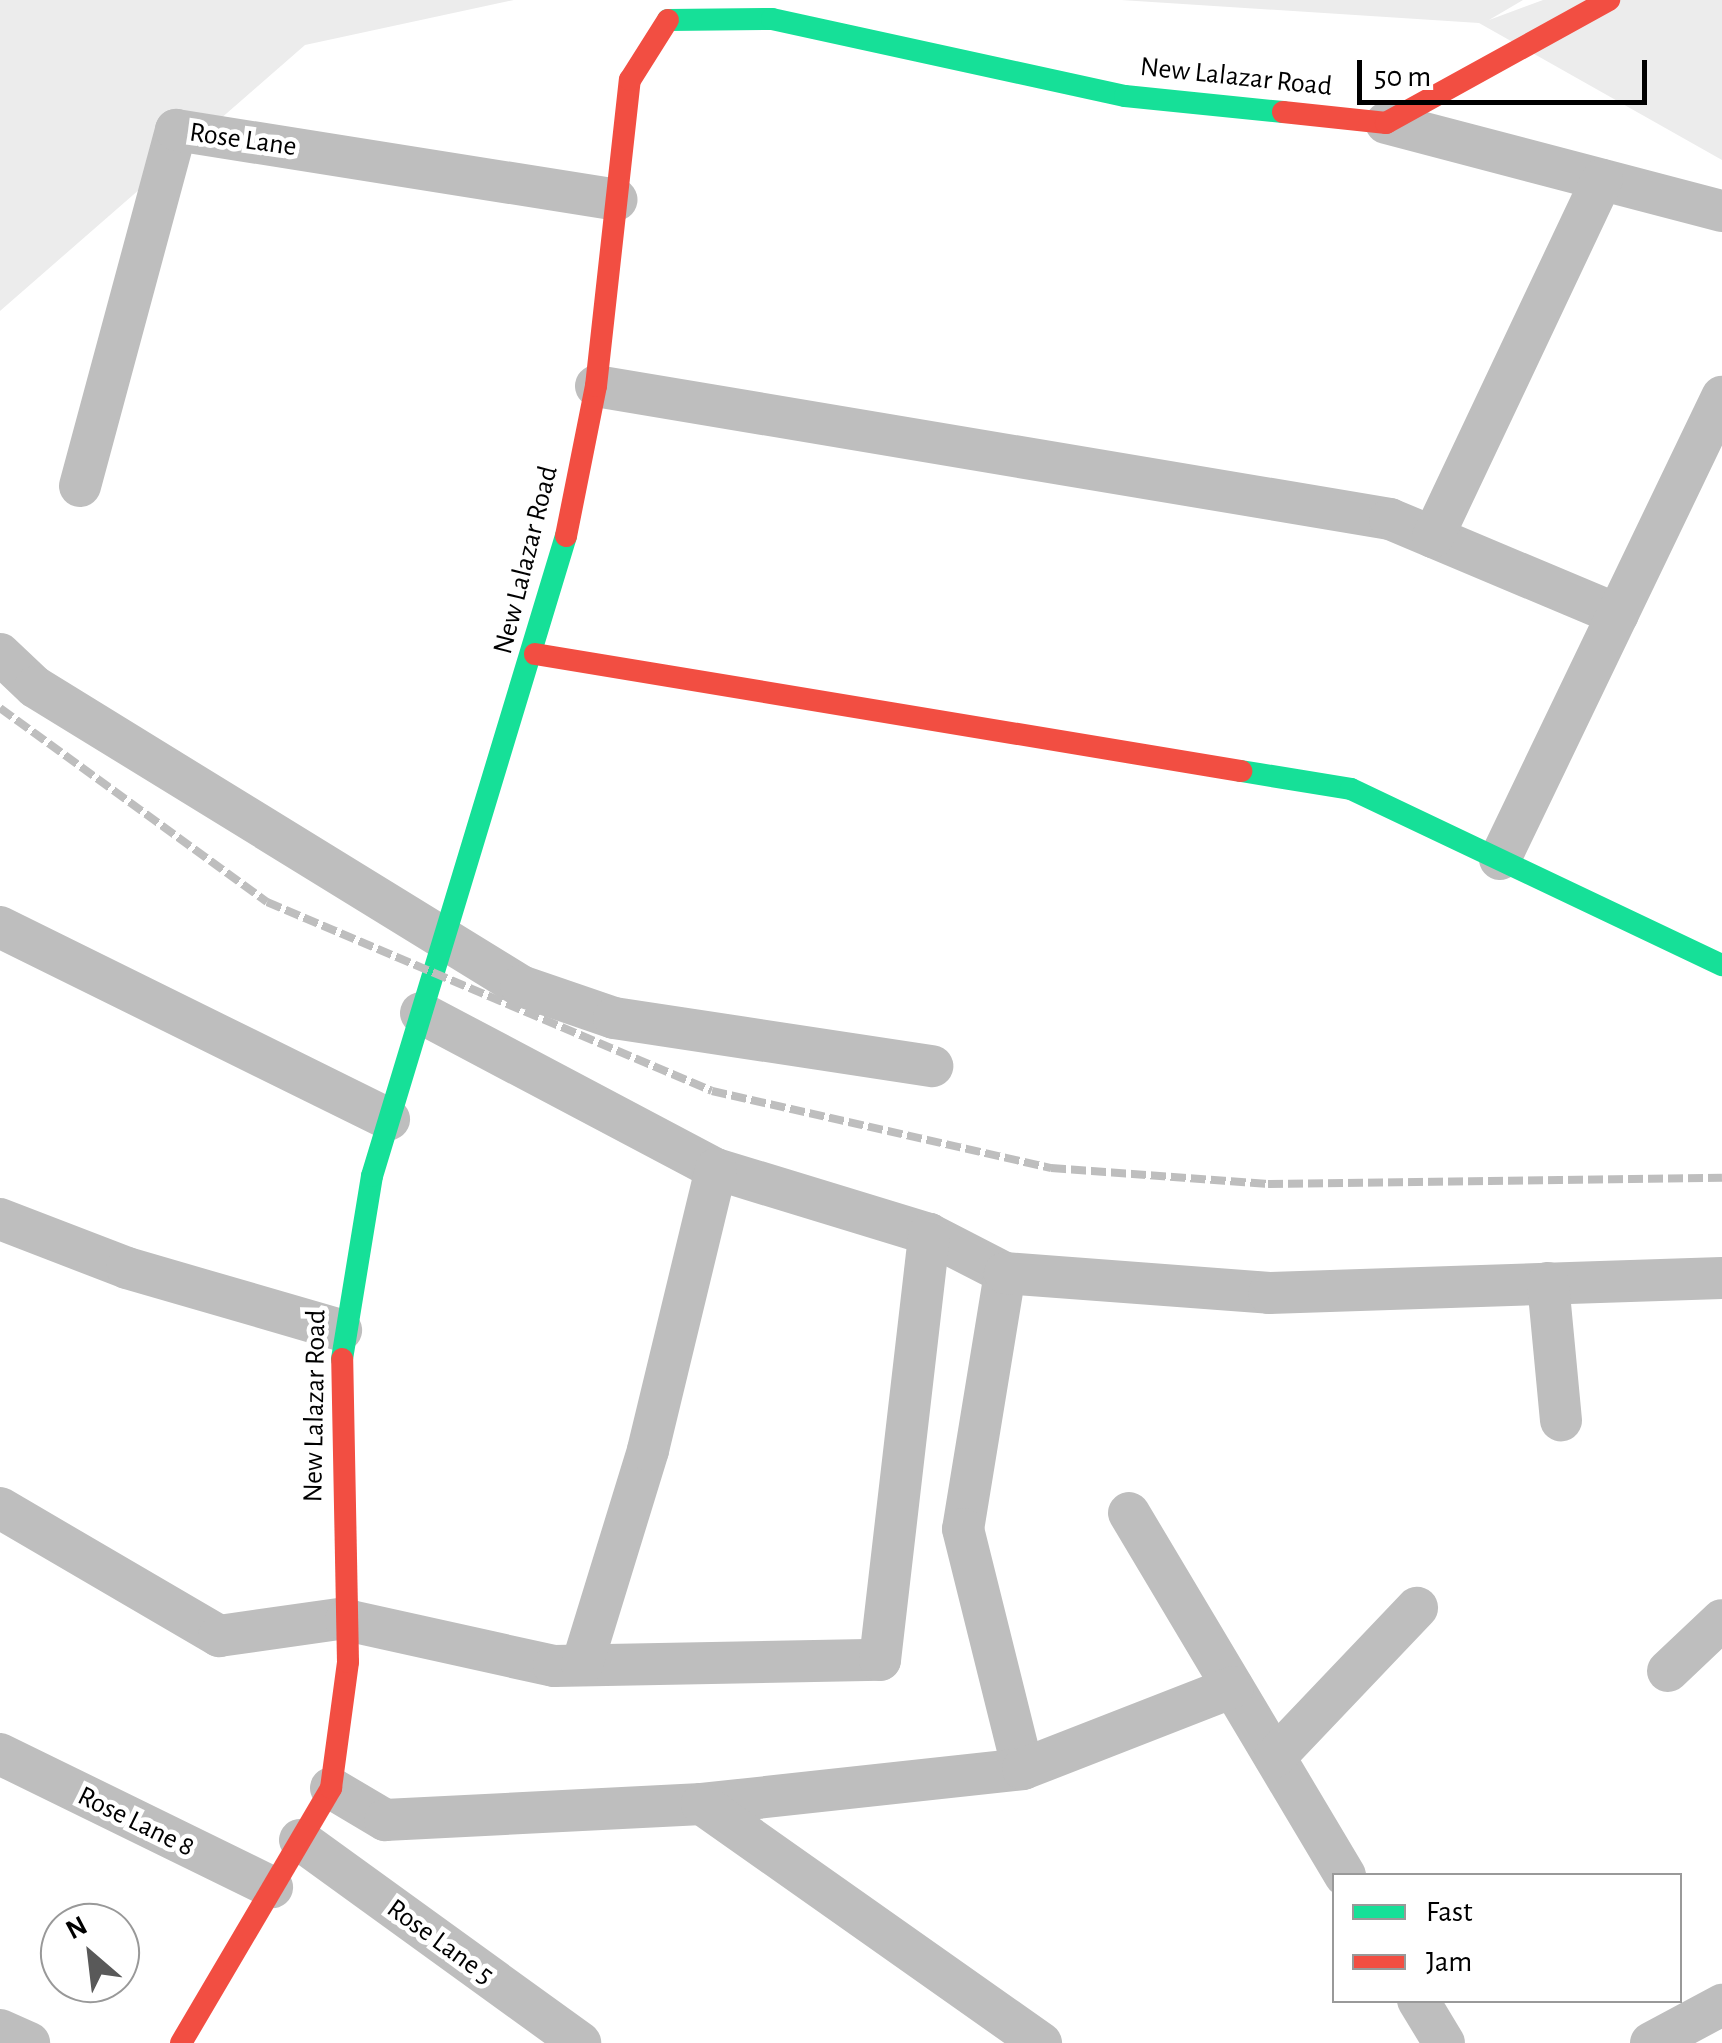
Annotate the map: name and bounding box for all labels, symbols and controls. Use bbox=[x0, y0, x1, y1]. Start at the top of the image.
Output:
scale bar bbox=[1362, 40, 1652, 102]
street label: New Lalazar Road bbox=[1138, 50, 1334, 104]
text: 50 m bbox=[1374, 62, 1431, 92]
street label: Rose Lane bbox=[187, 116, 299, 164]
street label: New Lalazar Road bbox=[486, 462, 566, 658]
street label: New Lalazar Road bbox=[297, 1309, 333, 1503]
street label: Rose Lane 8 bbox=[72, 1779, 200, 1865]
legend bbox=[1332, 1873, 1682, 2003]
street label: Rose Lane 5 bbox=[380, 1892, 500, 1992]
text: Fast bbox=[1426, 1897, 1473, 1927]
north arrow bbox=[40, 1903, 140, 2003]
text: N bbox=[62, 1911, 92, 1945]
text: Jam bbox=[1426, 1947, 1472, 1977]

